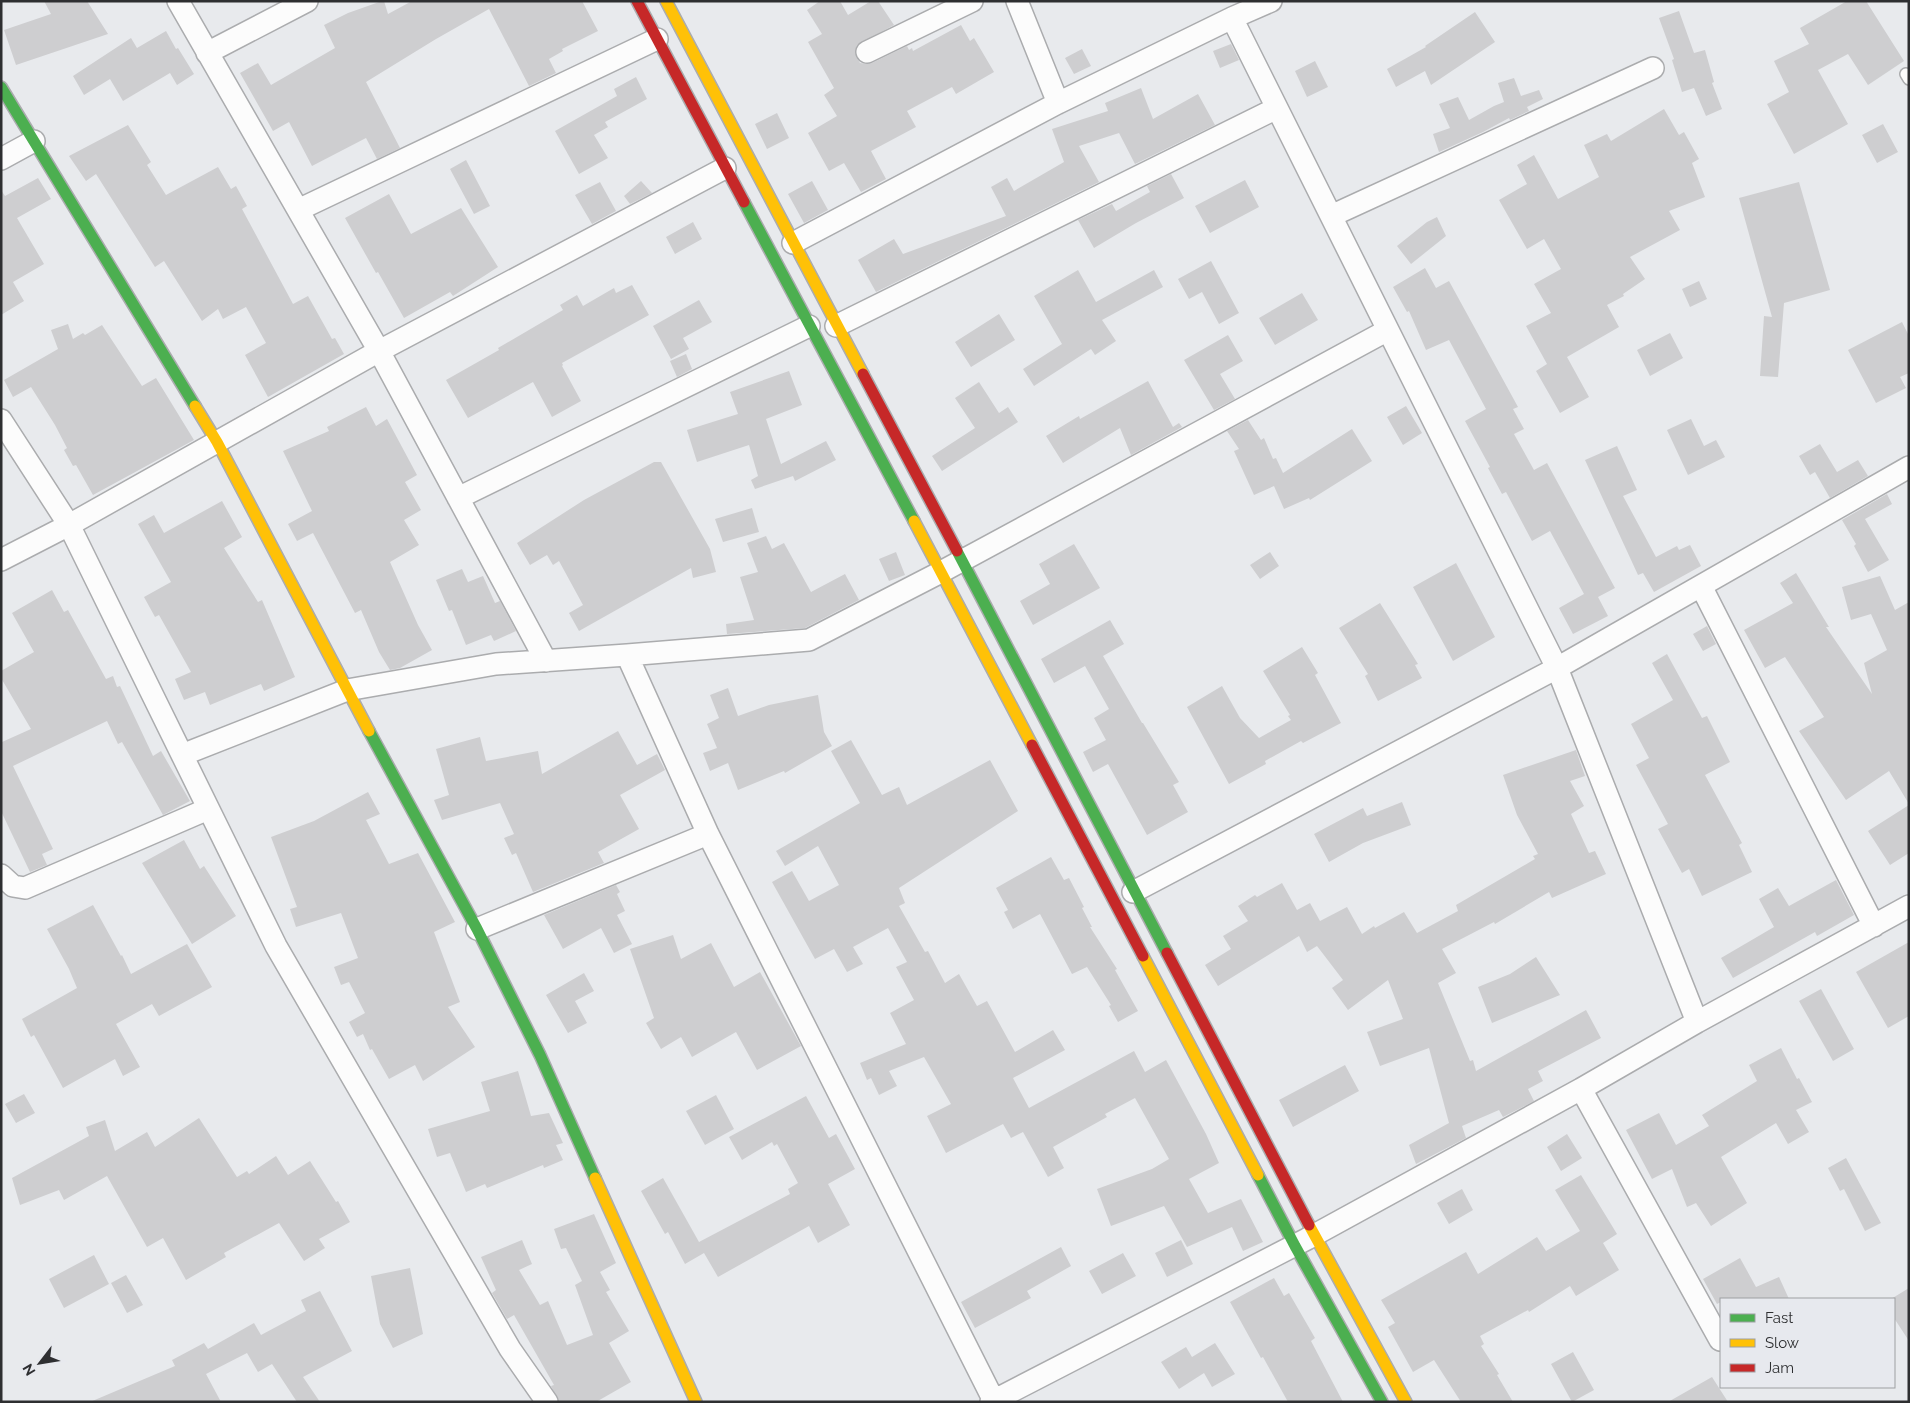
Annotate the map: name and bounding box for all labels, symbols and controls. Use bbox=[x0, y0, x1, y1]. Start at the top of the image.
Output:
legend bbox=[1720, 1298, 1895, 1388]
text: Fast bbox=[1765, 1309, 1793, 1327]
text: Slow bbox=[1765, 1334, 1799, 1352]
north arrow bbox=[15, 1338, 65, 1388]
text: Jam bbox=[1765, 1359, 1794, 1377]
text: N bbox=[19, 1361, 38, 1378]

